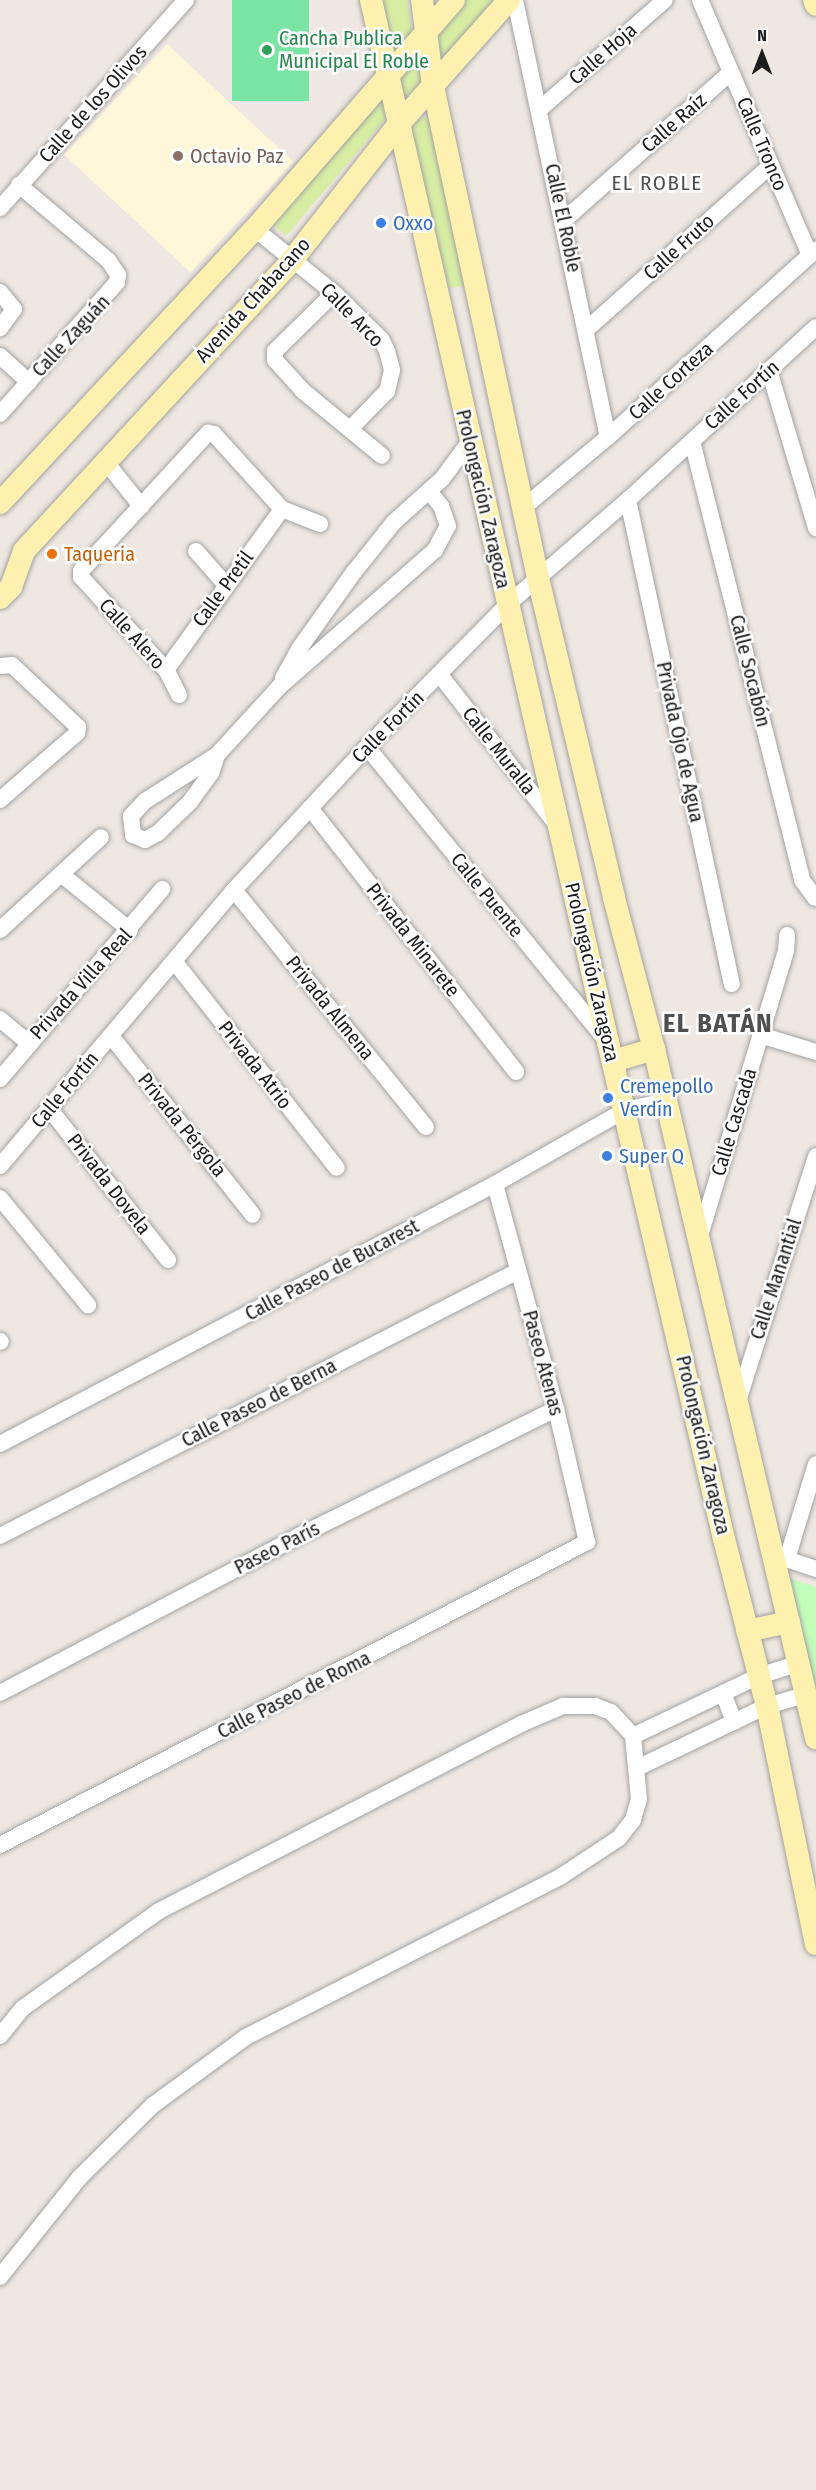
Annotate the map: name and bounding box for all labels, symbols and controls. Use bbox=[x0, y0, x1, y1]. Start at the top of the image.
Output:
street label: Calle Hoja bbox=[564, 18, 642, 90]
north arrow bbox=[732, 24, 792, 84]
text: N bbox=[757, 26, 767, 45]
place label: Cancha Publica Municipal El Roble bbox=[279, 27, 429, 74]
street label: Calle de los Olivos bbox=[34, 40, 152, 168]
marker: Cancha Publica Municipal El Roble bbox=[260, 43, 274, 57]
street label: Calle Raíz bbox=[637, 88, 711, 158]
street label: Calle Tronco bbox=[732, 94, 792, 194]
place label: Octavio Paz bbox=[190, 144, 283, 168]
marker: Octavio Paz bbox=[171, 149, 185, 163]
street label: Calle El Roble bbox=[540, 161, 586, 275]
district label: EL ROBLE bbox=[611, 170, 703, 196]
street label: Calle Fruto bbox=[639, 209, 719, 285]
place label: Oxxo bbox=[393, 211, 433, 235]
marker: Oxxo bbox=[374, 216, 388, 230]
street label: Avenida Chabacano bbox=[191, 233, 315, 367]
street label: Calle Arco bbox=[315, 278, 389, 352]
street label: Calle Zaguán bbox=[27, 290, 115, 382]
street label: Calle Corteza bbox=[624, 337, 718, 425]
street label: Calle Fortín bbox=[700, 355, 784, 435]
street label: Prolongación Zaragoza bbox=[451, 407, 515, 591]
place label: Taqueria bbox=[64, 542, 135, 566]
street label: Calle Pretil bbox=[187, 546, 259, 632]
marker: Taqueria bbox=[45, 547, 59, 561]
street label: Calle Alero bbox=[94, 594, 170, 674]
street label: Calle Socabón bbox=[724, 612, 776, 730]
street label: Privada Ojo de Agua bbox=[651, 659, 709, 825]
street label: Calle Fortín bbox=[347, 686, 429, 768]
street label: Calle Muralla bbox=[457, 702, 541, 800]
street label: Calle Puente bbox=[446, 848, 528, 942]
street label: Privada Minarete bbox=[361, 878, 465, 1002]
street label: Prolongación Zaragoza bbox=[560, 880, 624, 1064]
street label: Privada Villa Real bbox=[25, 924, 137, 1044]
street label: Privada Almena bbox=[281, 951, 379, 1065]
district label: EL BATÁN bbox=[663, 1008, 773, 1040]
street label: Privada Atrio bbox=[213, 1016, 297, 1114]
street label: Calle Fortín bbox=[26, 1047, 104, 1133]
street label: Calle Cascada bbox=[706, 1065, 762, 1179]
street label: Privada Pérgola bbox=[133, 1068, 231, 1182]
place label: Cremepollo Verdín bbox=[620, 1074, 714, 1121]
marker: Cremepollo Verdín bbox=[601, 1091, 615, 1105]
street label: Privada Dovela bbox=[62, 1129, 156, 1239]
place label: Super Q bbox=[619, 1144, 684, 1168]
marker: Super Q bbox=[600, 1149, 614, 1163]
street label: Calle Paseo de Bucarest bbox=[241, 1214, 423, 1326]
street label: Calle Manantial bbox=[745, 1215, 807, 1343]
street label: Paseo Atenas bbox=[517, 1308, 569, 1418]
street label: Prolongación Zaragoza bbox=[671, 1353, 735, 1537]
street label: Calle Paseo de Berna bbox=[177, 1354, 341, 1452]
street label: Paseo París bbox=[230, 1516, 324, 1580]
street label: Calle Paseo de Roma bbox=[213, 1646, 375, 1744]

